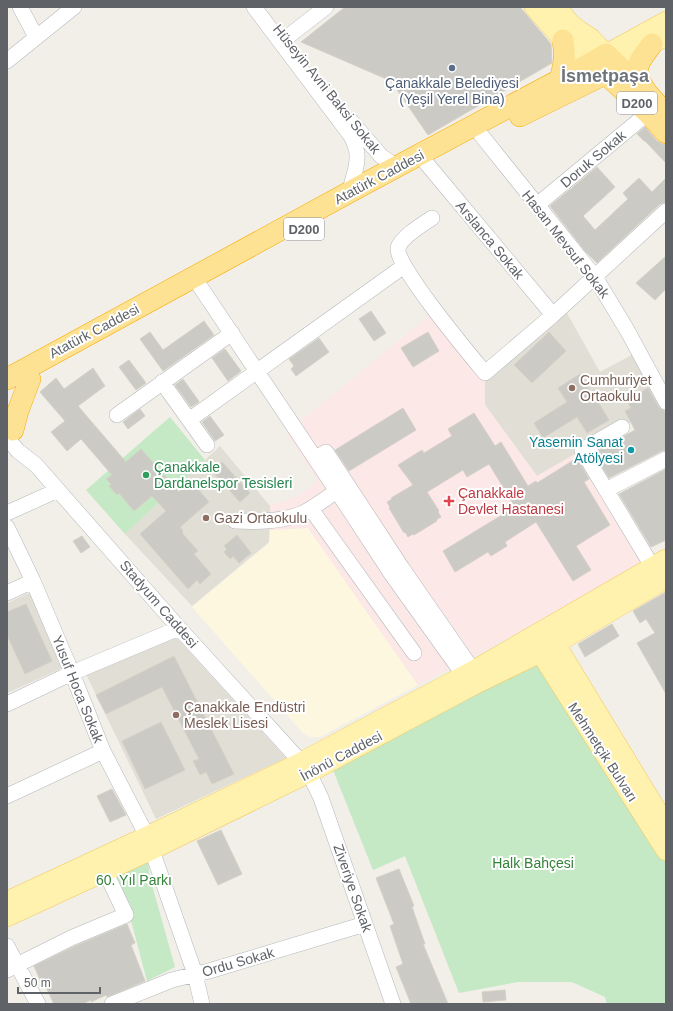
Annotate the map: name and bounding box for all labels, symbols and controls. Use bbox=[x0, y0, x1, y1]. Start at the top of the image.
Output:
street label: Hüseyin Avni Baksi Sokak bbox=[270, 21, 385, 158]
marker: Çanakkale Belediyesi (Yeşil Yerel Bina) bbox=[447, 63, 457, 73]
district label: İsmetpaşa bbox=[561, 66, 650, 86]
place label: Çanakkale Belediyesi (Yeşil Yerel Bina) bbox=[385, 75, 519, 107]
road number: D200 bbox=[617, 92, 657, 114]
street label: Doruk Sokak bbox=[557, 126, 630, 191]
street label: Atatürk Caddesi bbox=[331, 147, 427, 207]
street label: Hasan Mevsuf Sokak bbox=[519, 187, 614, 302]
street label: Arslanca Sokak bbox=[453, 198, 528, 283]
road number: D200 bbox=[284, 218, 324, 240]
street label: Atatürk Caddesi bbox=[46, 301, 142, 361]
place label: Cumhuriyet Ortaokulu bbox=[580, 372, 652, 404]
marker: Cumhuriyet Ortaokulu bbox=[567, 383, 577, 393]
place label: Yasemin Sanat Atölyesi bbox=[529, 434, 623, 466]
marker: Yasemin Sanat Atölyesi bbox=[626, 445, 636, 455]
place label: Çanakkale Dardanelspor Tesisleri bbox=[154, 459, 292, 491]
marker: Çanakkale Dardanelspor Tesisleri bbox=[141, 470, 151, 480]
place label: Çanakkale Devlet Hastanesi bbox=[458, 485, 564, 517]
marker: Çanakkale Devlet Hastanesi bbox=[443, 495, 455, 507]
place label: Gazi Ortaokulu bbox=[214, 510, 307, 526]
marker: Gazi Ortaokulu bbox=[201, 513, 211, 523]
street label: Stadyum Caddesi bbox=[117, 557, 201, 651]
street label: Yusuf Hoca Sokak bbox=[49, 633, 107, 746]
place label: Çanakkale Endüstri Meslek Lisesi bbox=[184, 699, 305, 731]
street label: Mehmetçik Bulvarı bbox=[565, 699, 641, 805]
marker: Çanakkale Endüstri Meslek Lisesi bbox=[171, 710, 181, 720]
street label: İnönü Caddesi bbox=[297, 727, 385, 784]
street label: Ziveriye Sokak bbox=[330, 842, 376, 935]
park label: Halk Bahçesi bbox=[492, 855, 574, 871]
park label: 60. Yıl Parkı bbox=[96, 872, 172, 888]
street label: Ordu Sokak bbox=[200, 944, 277, 980]
scale bar bbox=[18, 969, 100, 995]
text: 50 m bbox=[24, 976, 51, 990]

